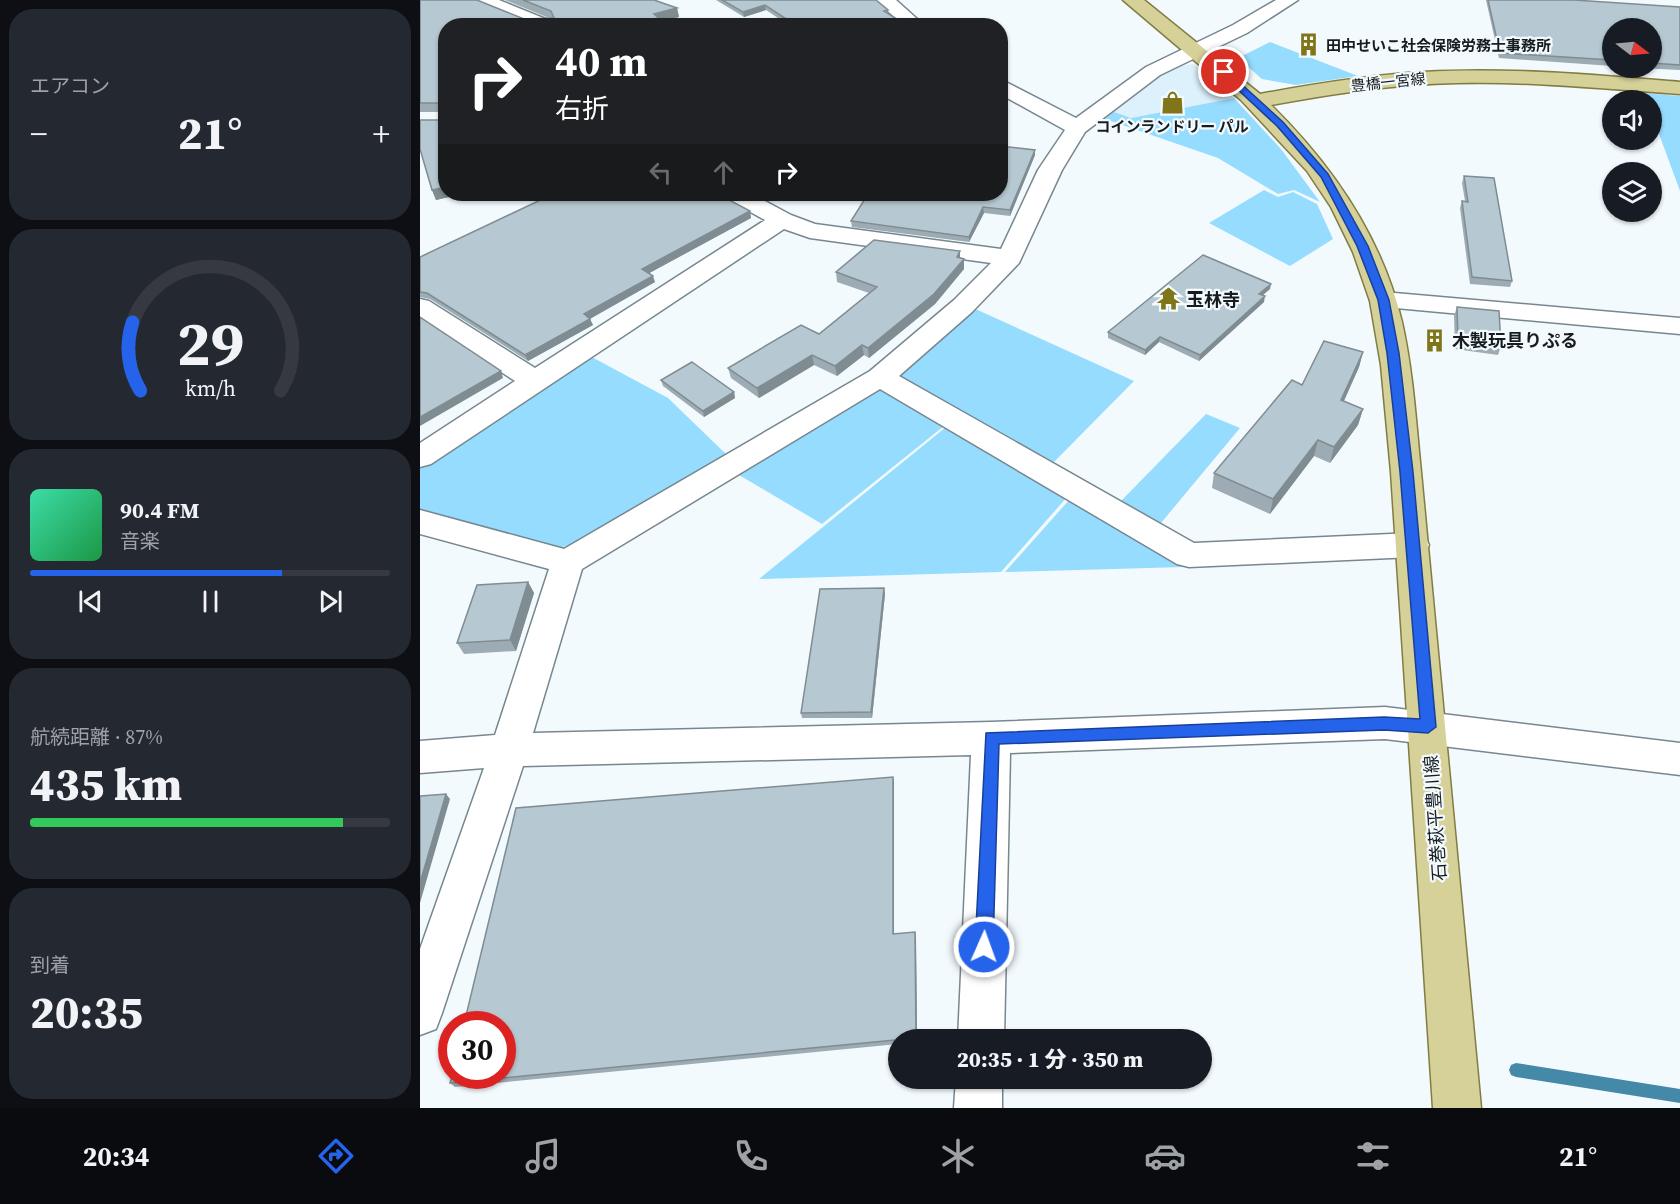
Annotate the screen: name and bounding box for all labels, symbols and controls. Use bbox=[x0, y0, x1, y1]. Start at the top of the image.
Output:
north arrow bbox=[1602, 18, 1662, 78]
map controls bbox=[1602, 18, 1662, 222]
text: 40 m bbox=[555, 32, 648, 90]
building icon: 田中せいこ社会保険労務士事務所 bbox=[1295, 32, 1321, 58]
place label: 田中せいこ社会保険労務士事務所 bbox=[1326, 35, 1551, 56]
icon: right bbox=[456, 42, 534, 120]
pin bbox=[1198, 46, 1249, 97]
icon: arrive bbox=[1207, 55, 1240, 88]
street label: 豊橋一宮線 bbox=[1350, 68, 1426, 96]
text: エアコン bbox=[30, 72, 110, 100]
shop icon: コインランドリー パル bbox=[1159, 89, 1185, 115]
text: 右折 bbox=[555, 90, 609, 127]
button: sound bbox=[1602, 90, 1662, 150]
text: 21° bbox=[178, 102, 242, 164]
text: − bbox=[30, 111, 48, 156]
text: + bbox=[372, 111, 390, 156]
place label: コインランドリー パル bbox=[1095, 116, 1249, 137]
icon: left bbox=[644, 156, 677, 189]
icon: ahead bbox=[707, 156, 740, 189]
icon: right bbox=[770, 156, 803, 189]
button: layers bbox=[1602, 162, 1662, 222]
temple icon: 玉林寺 bbox=[1155, 286, 1181, 312]
place label: 玉林寺 bbox=[1186, 287, 1240, 312]
text: 29 bbox=[176, 300, 244, 386]
building icon: 木製玩具りぷる bbox=[1421, 327, 1447, 353]
place label: 木製玩具りぷる bbox=[1452, 328, 1578, 353]
text: km/h bbox=[184, 375, 236, 404]
text: 90.4 FM bbox=[120, 495, 199, 525]
text: 音楽 bbox=[120, 527, 160, 555]
icon: previous bbox=[74, 585, 107, 618]
icon: pause bbox=[194, 585, 227, 618]
icon: next bbox=[314, 585, 347, 618]
text: 航続距離 · 87% bbox=[30, 723, 163, 751]
text: 435 km bbox=[30, 753, 182, 815]
street label: 石巻萩平豊川線 bbox=[1418, 754, 1452, 882]
position arrow bbox=[952, 915, 1016, 979]
text: 到着 bbox=[30, 951, 70, 979]
text: 20:35 bbox=[30, 981, 143, 1043]
speed limit sign: 30 bbox=[438, 1011, 516, 1089]
text: 20:35 · 1 分 · 350 m bbox=[957, 1044, 1143, 1074]
icon: directions bbox=[315, 1135, 357, 1177]
icon: music bbox=[522, 1135, 564, 1177]
icon: phone bbox=[730, 1135, 772, 1177]
icon: climate bbox=[937, 1135, 979, 1177]
icon: car bbox=[1144, 1135, 1186, 1177]
icon: filters bbox=[1352, 1135, 1394, 1177]
text: 20:34 bbox=[83, 1138, 149, 1175]
text: 21° bbox=[1559, 1138, 1597, 1175]

